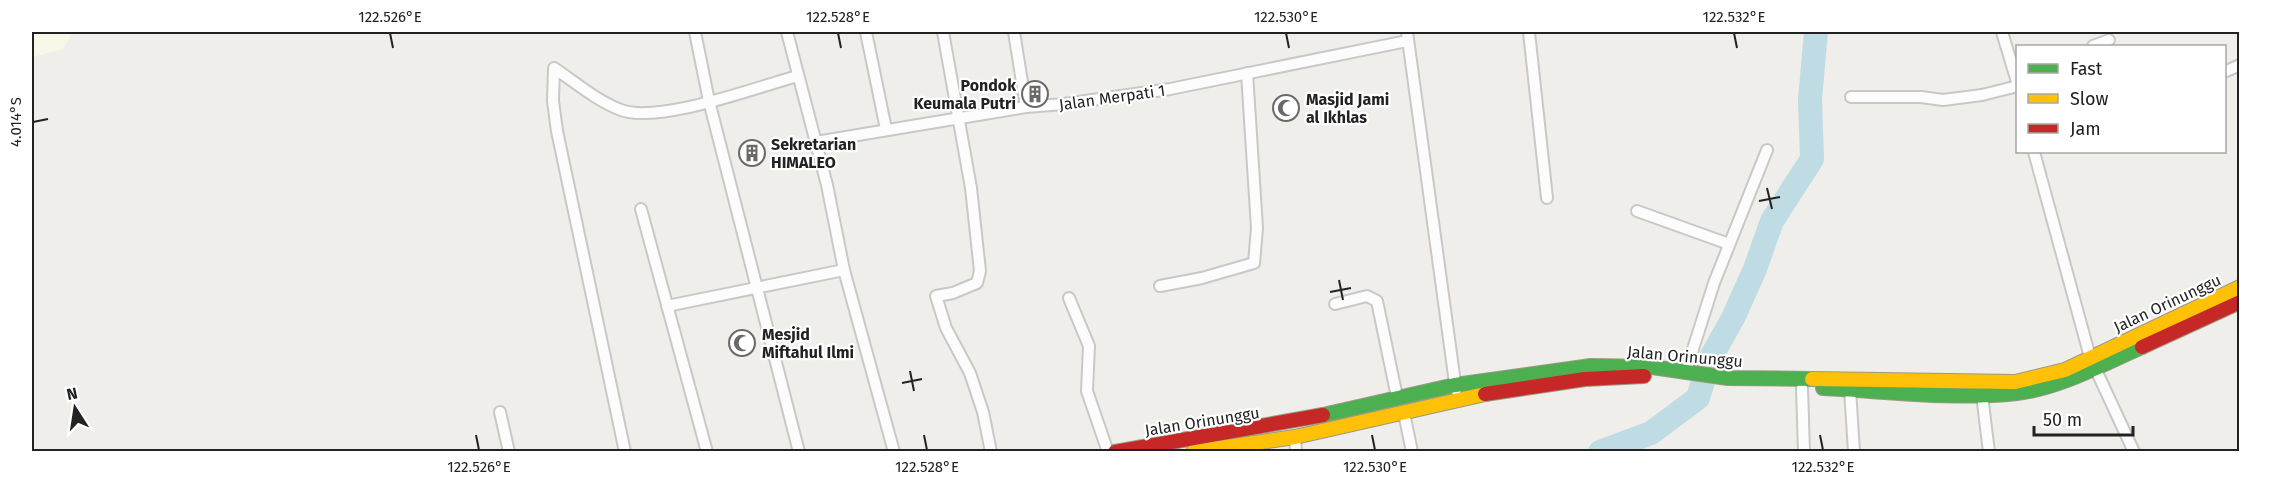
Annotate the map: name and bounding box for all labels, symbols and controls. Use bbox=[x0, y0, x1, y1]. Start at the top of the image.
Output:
text: 122.526°E bbox=[358, 8, 422, 26]
text: 122.528°E bbox=[806, 8, 870, 26]
text: 122.530°E bbox=[1254, 8, 1318, 26]
text: 122.532°E bbox=[1702, 8, 1766, 26]
legend bbox=[2016, 45, 2226, 153]
text: Fast bbox=[2070, 58, 2103, 80]
place label: Pondok Keumala Putri bbox=[913, 76, 1016, 113]
building icon: Pondok Keumala Putri bbox=[1020, 79, 1050, 109]
street label: Jalan Merpati 1 bbox=[1058, 81, 1166, 114]
text: Slow bbox=[2070, 88, 2109, 110]
place label: Masjid Jami al Ikhlas bbox=[1306, 90, 1389, 127]
mosque icon: Masjid Jami al Ikhlas bbox=[1271, 93, 1301, 123]
text: 4.014°S bbox=[7, 97, 25, 147]
text: Jam bbox=[2070, 118, 2101, 140]
place label: Sekretarian HIMALEO bbox=[771, 135, 856, 172]
building icon: Sekretarian HIMALEO bbox=[737, 138, 767, 168]
street label: Jalan Orinunggu bbox=[2111, 270, 2224, 337]
place label: Mesjid Miftahul Ilmi bbox=[762, 325, 854, 362]
mosque icon: Mesjid Miftahul Ilmi bbox=[727, 328, 757, 358]
street label: Jalan Orinunggu bbox=[1626, 342, 1744, 371]
north arrow bbox=[45, 378, 105, 438]
text: N bbox=[65, 383, 79, 404]
scale bar bbox=[2034, 399, 2133, 437]
street label: Jalan Orinunggu bbox=[1143, 403, 1261, 440]
text: 50 m bbox=[2043, 409, 2082, 431]
text: 122.526°E bbox=[447, 458, 511, 476]
text: 122.528°E bbox=[895, 458, 959, 476]
text: 122.530°E bbox=[1343, 458, 1407, 476]
text: 122.532°E bbox=[1791, 458, 1855, 476]

